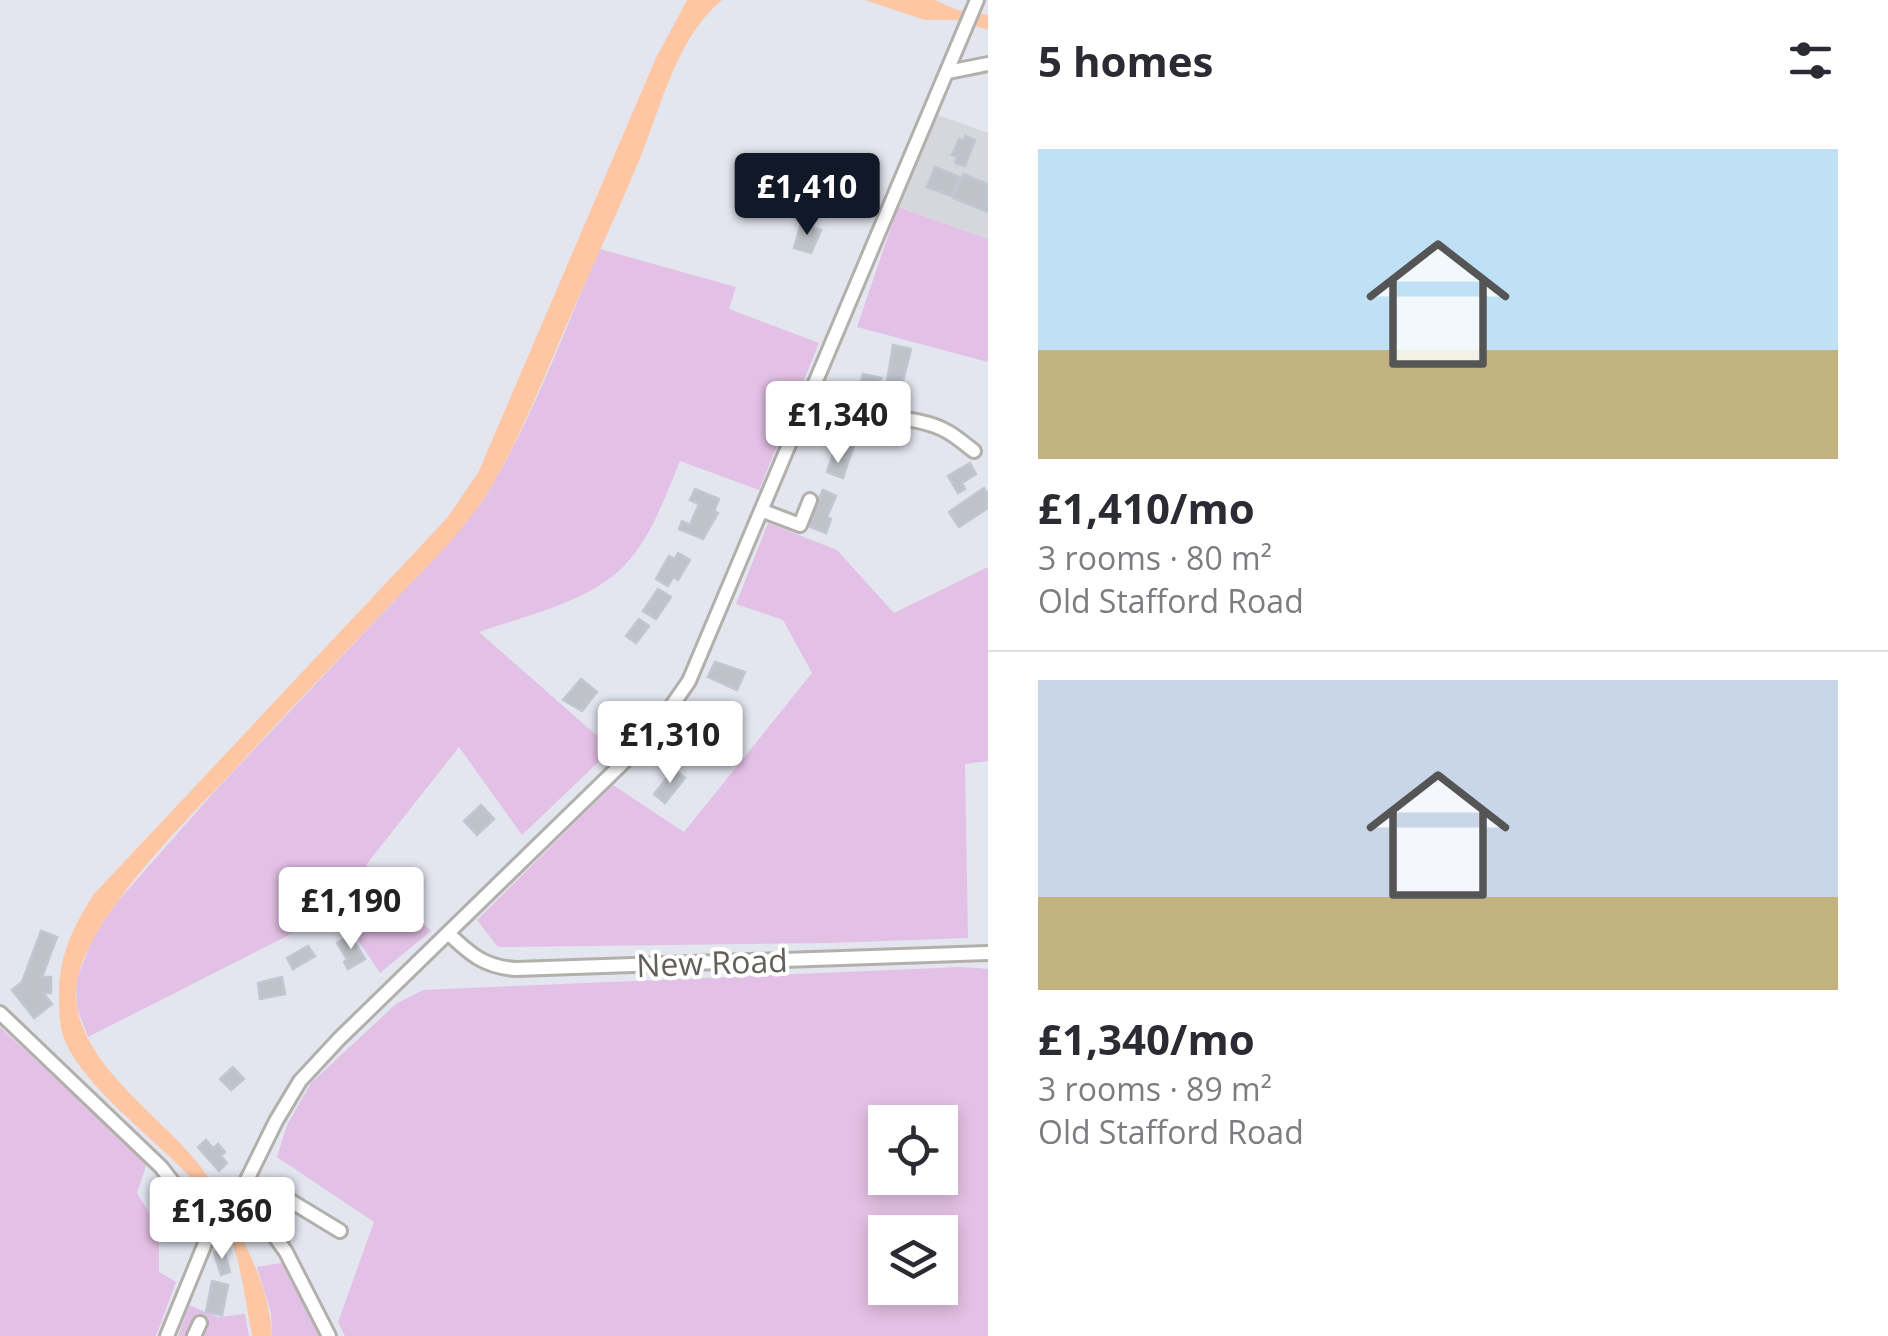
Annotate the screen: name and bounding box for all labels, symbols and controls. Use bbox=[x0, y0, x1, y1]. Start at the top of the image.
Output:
text: 5 homes bbox=[1038, 32, 1213, 89]
icon: filters bbox=[1783, 33, 1838, 88]
pin: £1,410 bbox=[726, 153, 888, 238]
text: £1,410 bbox=[757, 164, 857, 207]
icon: home bbox=[1348, 214, 1528, 394]
pin: £1,340 bbox=[757, 381, 919, 466]
text: £1,340 bbox=[788, 392, 888, 435]
text: £1,410/mo bbox=[1038, 479, 1255, 536]
text: 3 rooms · 80 m² bbox=[1038, 536, 1272, 579]
text: Old Stafford Road bbox=[1038, 579, 1304, 622]
pin: £1,310 bbox=[589, 701, 751, 786]
text: £1,310 bbox=[620, 712, 720, 755]
icon: home bbox=[1348, 745, 1528, 925]
pin: £1,190 bbox=[270, 867, 432, 952]
text: £1,190 bbox=[301, 878, 401, 921]
street label: New Road bbox=[636, 938, 788, 986]
text: £1,340/mo bbox=[1038, 1010, 1255, 1067]
text: 3 rooms · 89 m² bbox=[1038, 1067, 1272, 1110]
map controls bbox=[868, 1105, 958, 1305]
button: locate bbox=[868, 1105, 958, 1195]
text: Old Stafford Road bbox=[1038, 1110, 1304, 1153]
pin: £1,360 bbox=[141, 1177, 303, 1262]
text: £1,360 bbox=[172, 1188, 272, 1231]
button: layers bbox=[868, 1215, 958, 1305]

